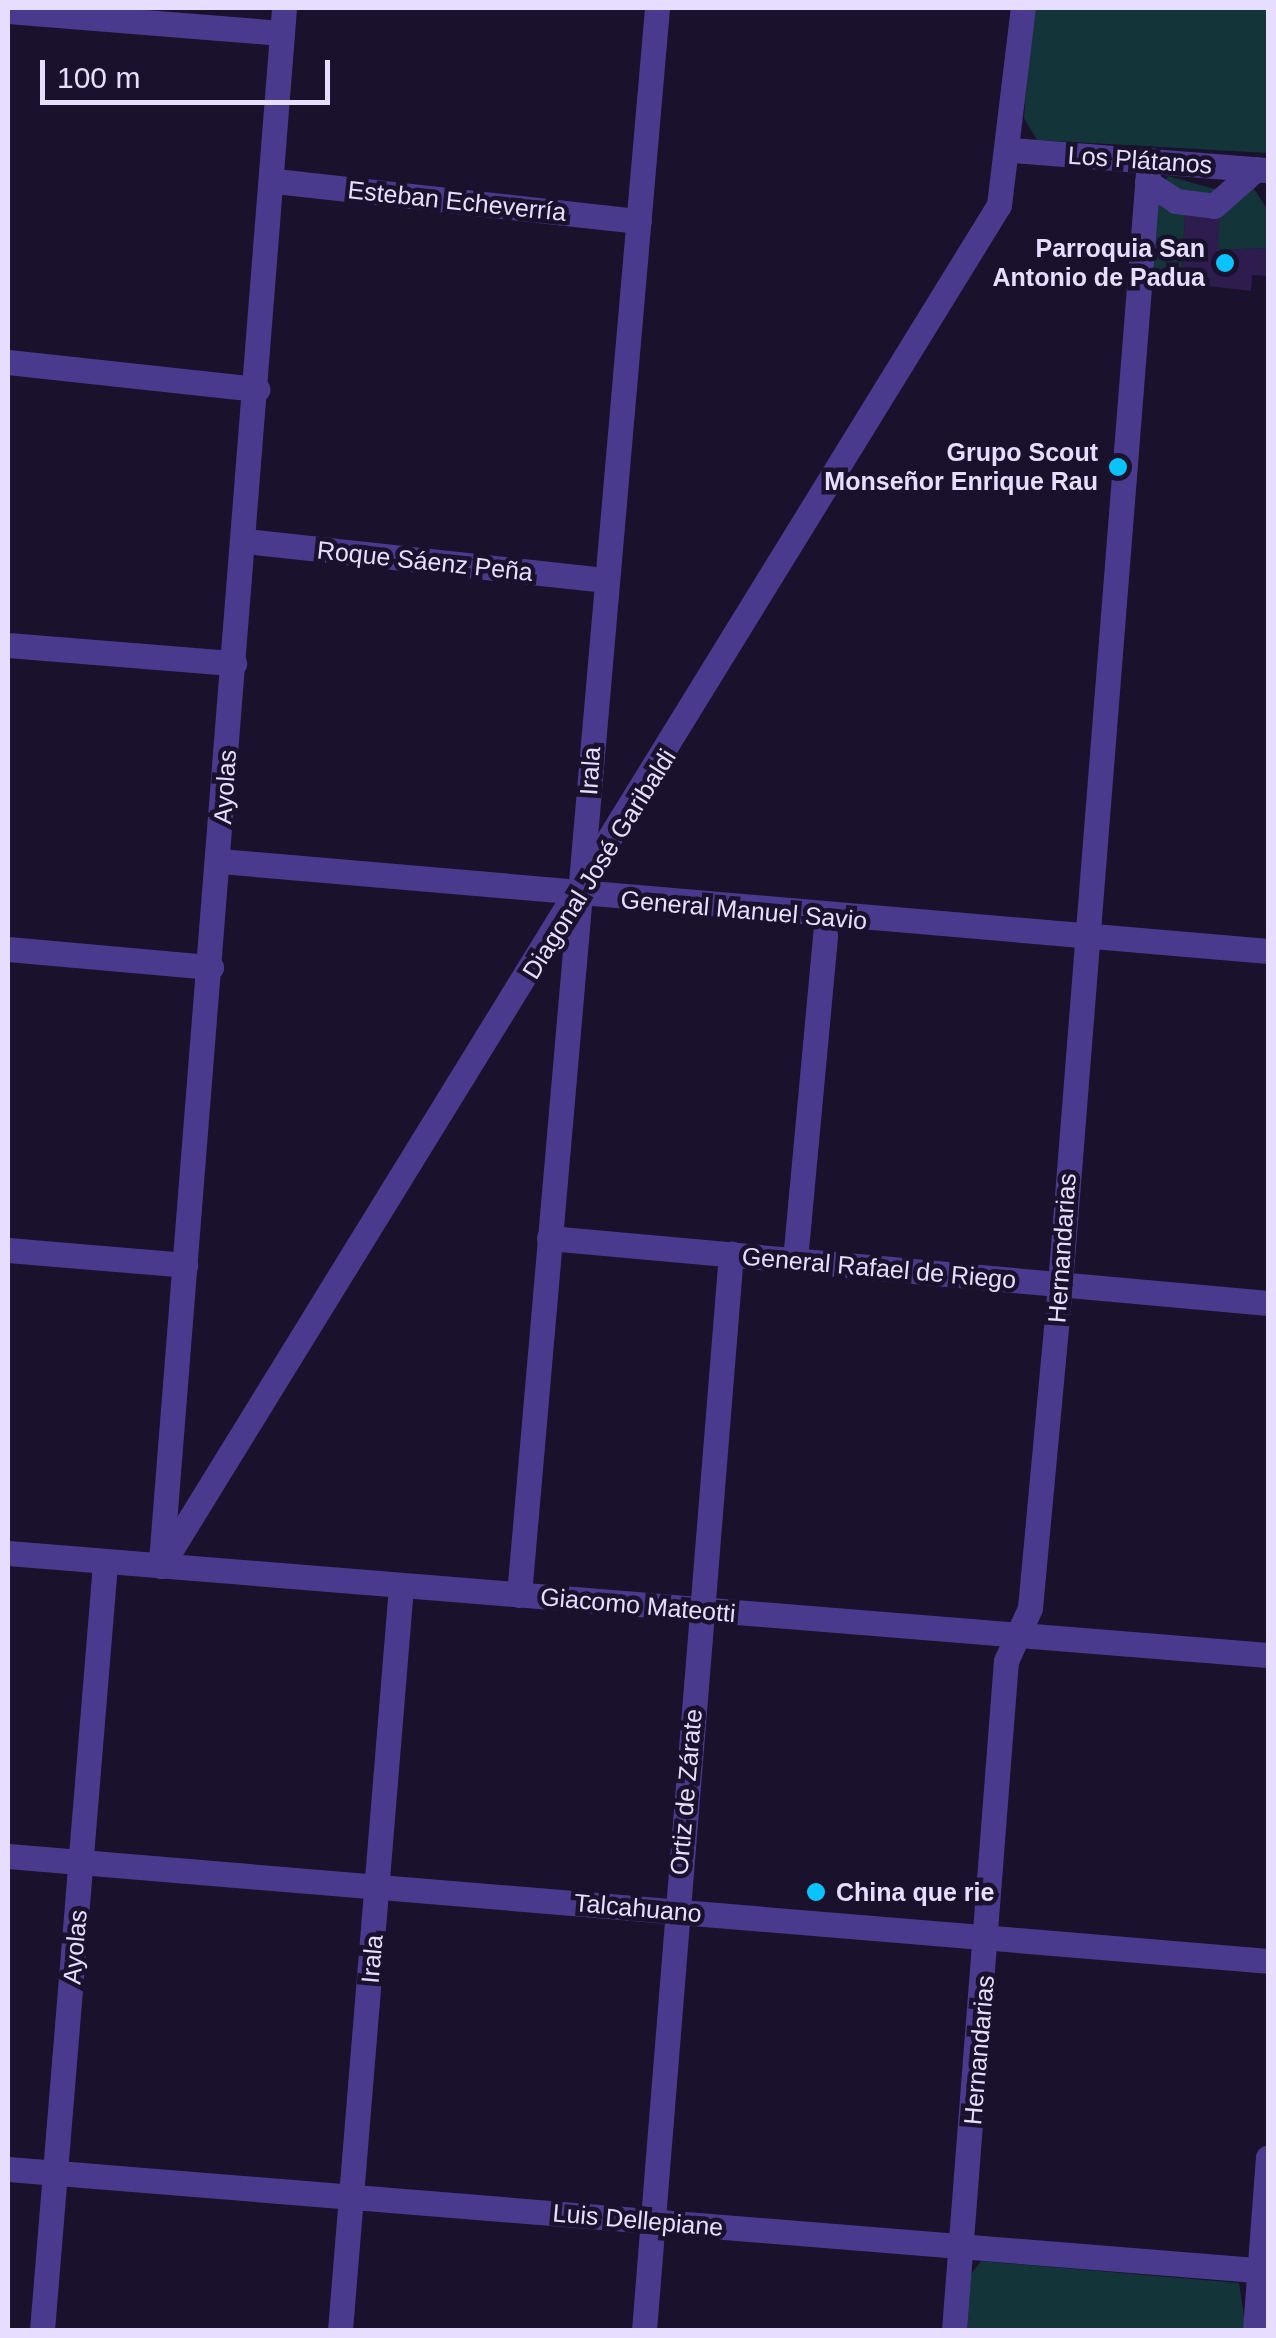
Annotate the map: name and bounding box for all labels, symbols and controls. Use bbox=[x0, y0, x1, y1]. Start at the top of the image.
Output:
scale bar bbox=[45, 40, 335, 102]
text: 100 m bbox=[57, 61, 140, 94]
street label: Los Plátanos bbox=[1067, 140, 1213, 180]
street label: Esteban Echeverría bbox=[346, 175, 568, 227]
place label: Parroquia San Antonio de Padua bbox=[992, 234, 1205, 293]
marker: Parroquia San Antonio de Padua bbox=[1214, 252, 1236, 274]
place label: Grupo Scout Monseñor Enrique Rau bbox=[824, 438, 1098, 497]
marker: Grupo Scout Monseñor Enrique Rau bbox=[1107, 456, 1129, 478]
street label: Roque Sáenz Peña bbox=[316, 535, 534, 587]
street label: Diagonal José Garibaldi bbox=[516, 744, 682, 984]
street label: Irala bbox=[573, 746, 607, 796]
street label: Ayolas bbox=[207, 749, 243, 825]
street label: General Manuel Savio bbox=[619, 884, 869, 936]
street label: Hernandarias bbox=[1042, 1172, 1082, 1324]
street label: General Rafael de Riego bbox=[741, 1241, 1017, 1295]
street label: Giacomo Mateotti bbox=[539, 1582, 737, 1628]
street label: Ortiz de Zárate bbox=[664, 1708, 708, 1876]
place label: China que rie bbox=[836, 1877, 994, 1907]
marker: China que rie bbox=[805, 1881, 827, 1903]
street label: Talcahuano bbox=[573, 1887, 703, 1929]
street label: Ayolas bbox=[57, 1909, 93, 1985]
street label: Irala bbox=[355, 1933, 389, 1985]
street label: Hernandarias bbox=[958, 1974, 1000, 2126]
street label: Luis Dellepiane bbox=[552, 2198, 724, 2242]

